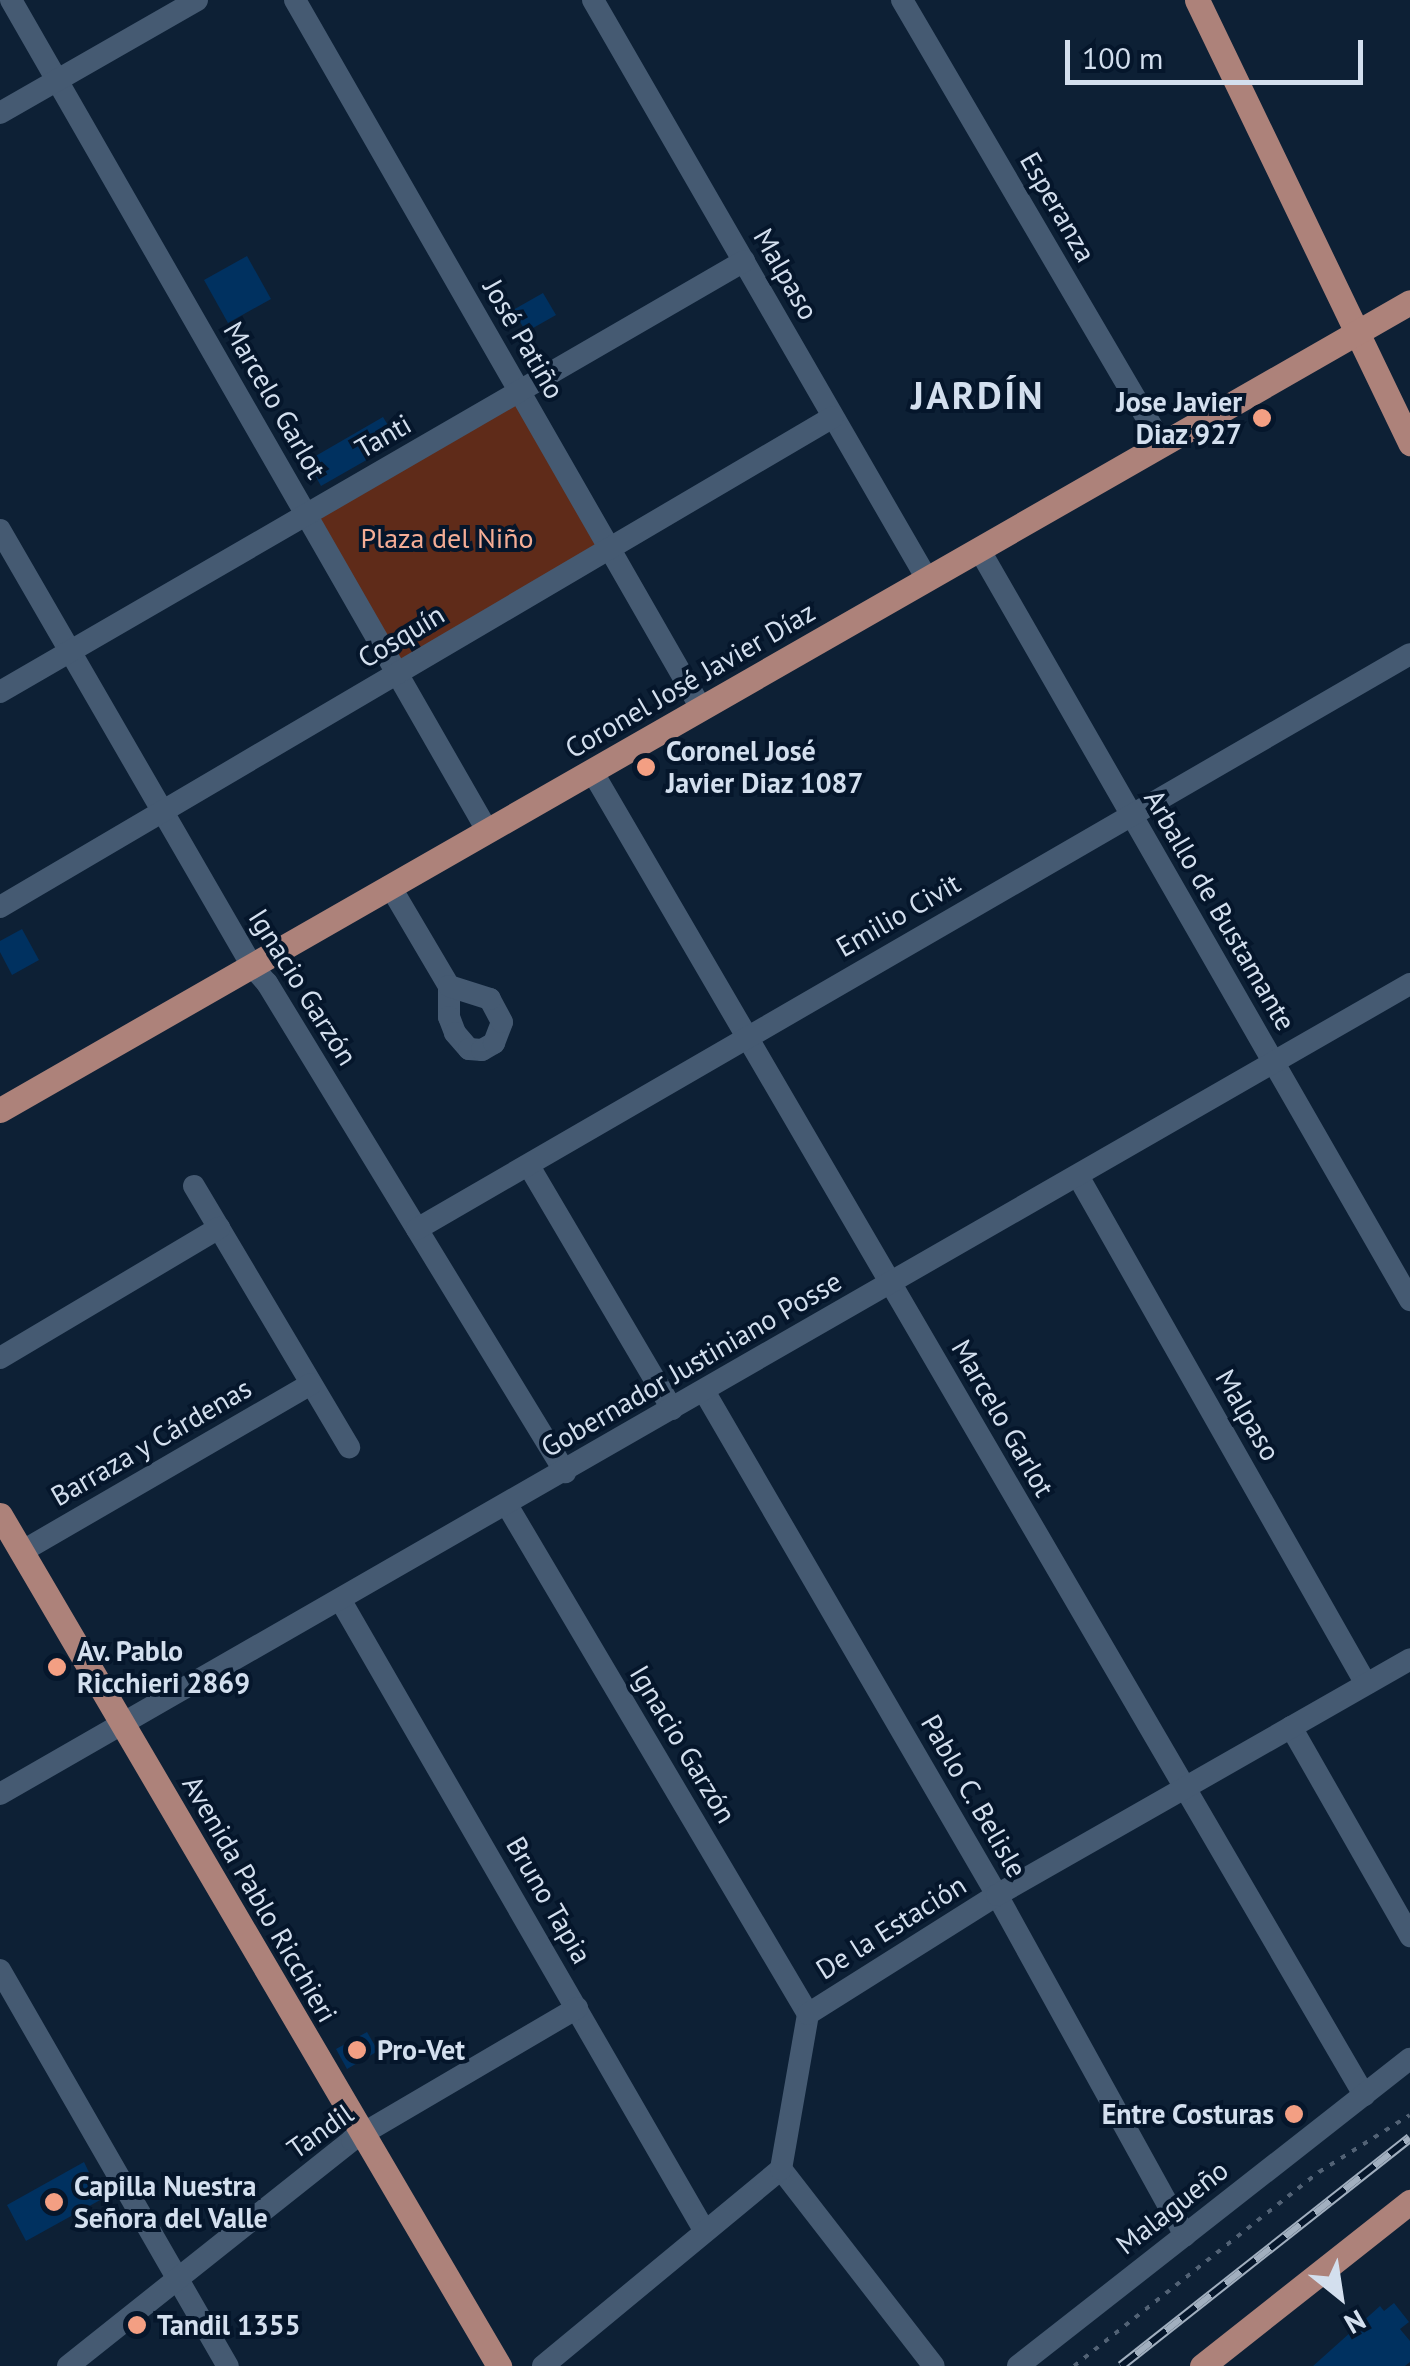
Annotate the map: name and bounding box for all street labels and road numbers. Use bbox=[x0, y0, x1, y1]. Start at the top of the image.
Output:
street label: Esperanza bbox=[1013, 146, 1103, 268]
street label: Malpaso bbox=[746, 222, 826, 326]
street label: José Patiño bbox=[476, 273, 572, 405]
street label: Marcelo Garlot bbox=[217, 316, 333, 484]
street label: Tanti bbox=[349, 407, 417, 465]
street label: Coronel José Javier Díaz bbox=[559, 595, 821, 765]
street label: Cosquín bbox=[352, 597, 450, 675]
street label: Arballo de Bustamante bbox=[1137, 784, 1303, 1036]
street label: Emilio Civit bbox=[830, 866, 966, 964]
street label: Ignacio Garzón bbox=[242, 903, 364, 1071]
street label: Gobernador Justiniano Posse bbox=[535, 1264, 847, 1464]
street label: Marcelo Garlot bbox=[945, 1334, 1061, 1502]
street label: Malpaso bbox=[1208, 1363, 1288, 1467]
street label: Barraza y Cárdenas bbox=[44, 1371, 258, 1513]
street label: Ignacio Garzón bbox=[623, 1659, 743, 1829]
street label: Pablo C. Belisle bbox=[913, 1708, 1035, 1884]
street label: Avenida Pablo Ricchieri bbox=[176, 1770, 344, 2028]
street label: Bruno Tapia bbox=[499, 1830, 599, 1970]
street label: De la Estación bbox=[810, 1868, 972, 1986]
street label: Tandil bbox=[281, 2096, 359, 2166]
street label: Malagueño bbox=[1109, 2153, 1235, 2261]

